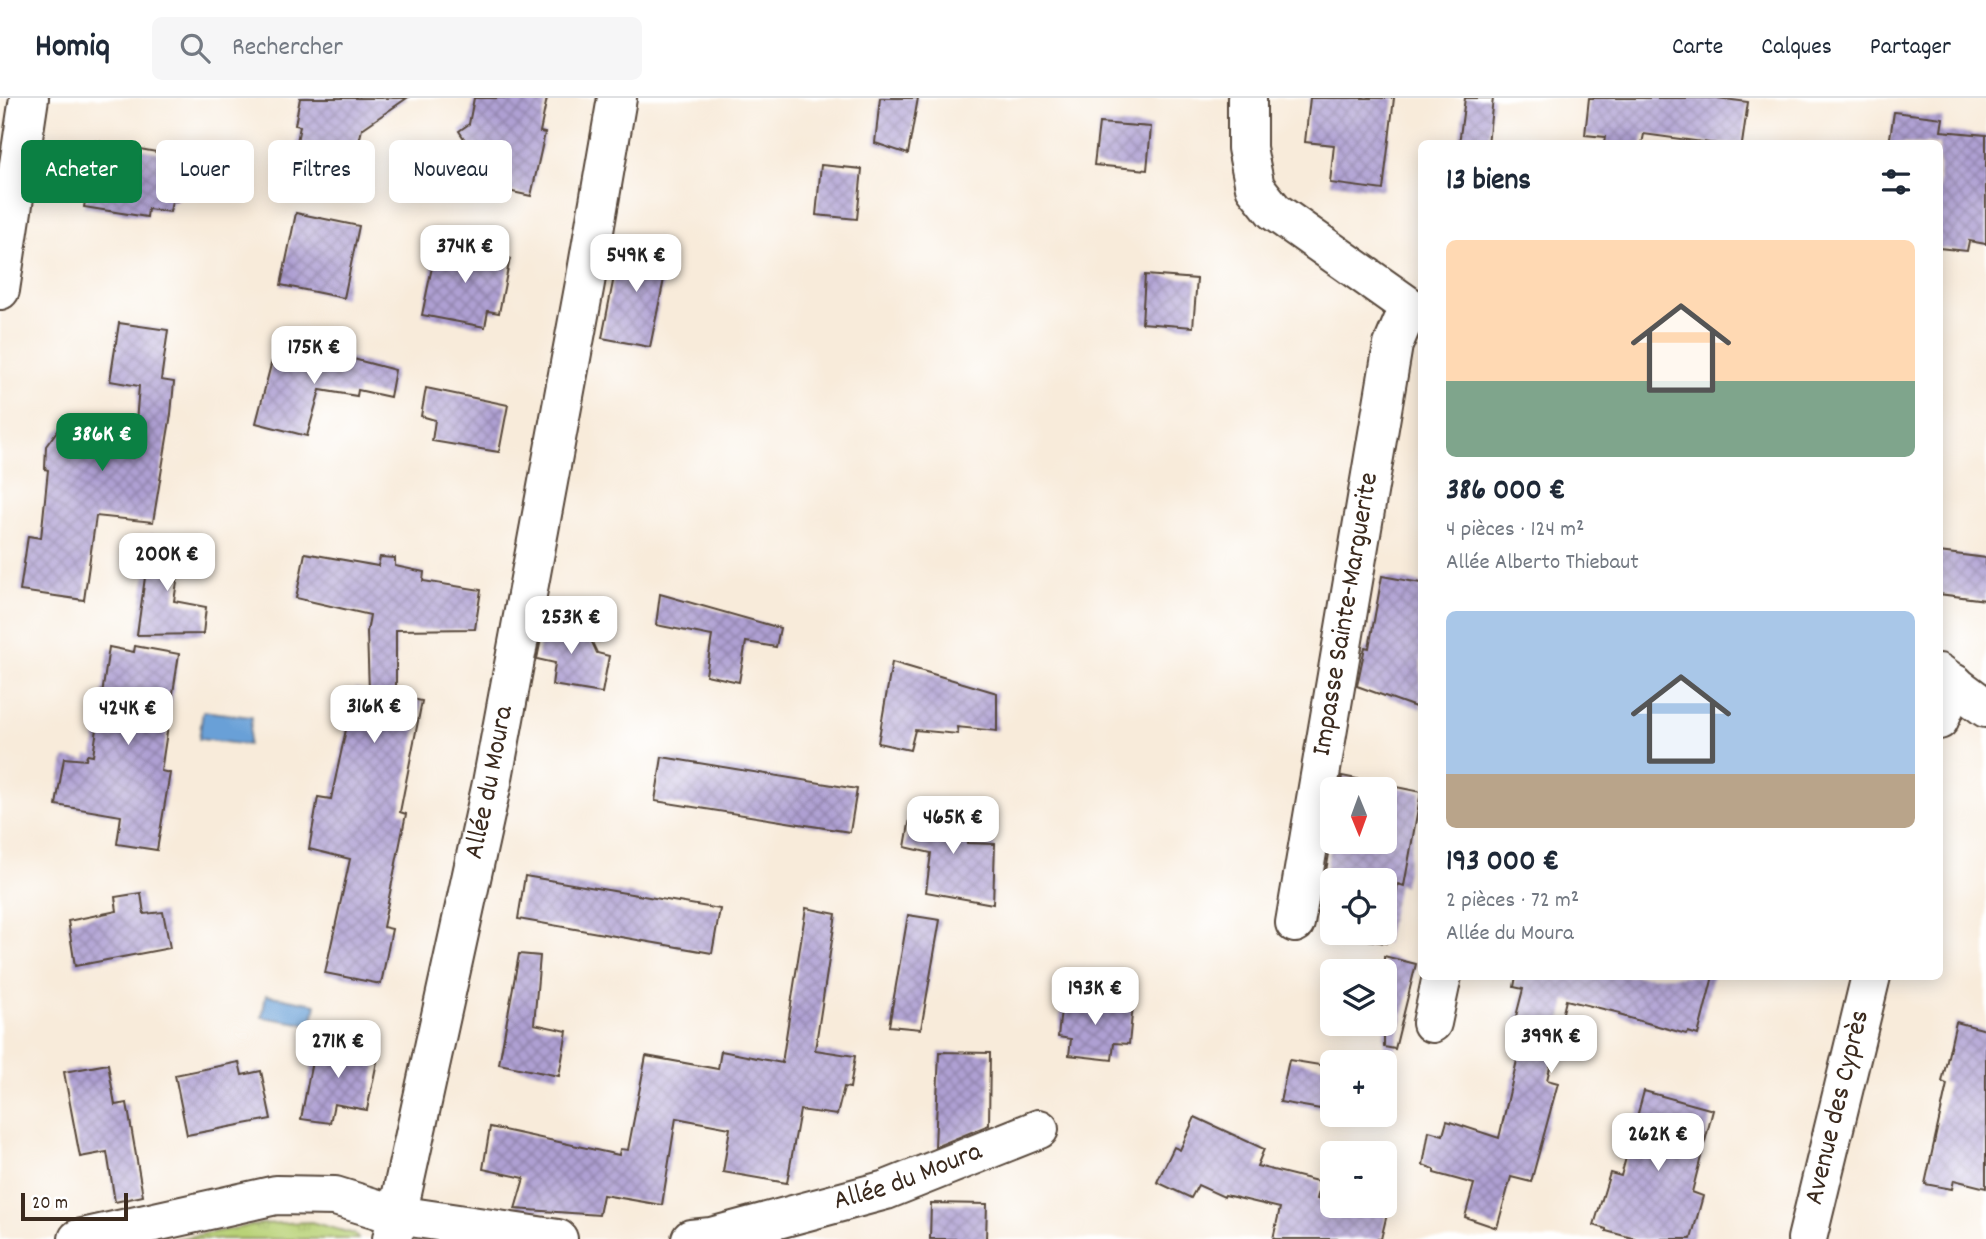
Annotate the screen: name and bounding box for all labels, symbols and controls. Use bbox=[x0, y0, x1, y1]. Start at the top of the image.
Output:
search box bbox=[152, 17, 642, 80]
text: Homiq bbox=[35, 25, 110, 72]
icon: search bbox=[176, 29, 214, 67]
text: Rechercher bbox=[232, 30, 343, 67]
text: Carte bbox=[1672, 31, 1723, 65]
text: Calques bbox=[1761, 31, 1832, 65]
text: Partager bbox=[1870, 31, 1951, 65]
chip: Acheter bbox=[21, 140, 142, 203]
chip: Louer bbox=[156, 140, 254, 203]
chip: Filtres bbox=[268, 140, 375, 203]
chip: Nouveau bbox=[389, 140, 512, 203]
text: 13 biens bbox=[1446, 161, 1531, 204]
icon: filters bbox=[1877, 163, 1915, 201]
pin: 374K € bbox=[408, 226, 522, 285]
text: 374K € bbox=[436, 231, 494, 264]
pin: 549K € bbox=[579, 234, 693, 294]
text: 549K € bbox=[606, 240, 666, 273]
icon: home bbox=[1618, 285, 1744, 411]
pin: 175K € bbox=[257, 327, 371, 386]
text: 175K € bbox=[287, 332, 341, 365]
pin: 386K € bbox=[45, 414, 159, 473]
text: 386K € bbox=[72, 419, 132, 452]
street label: Impasse Sainte-Marguerite bbox=[1304, 470, 1391, 759]
text: 386 000 € bbox=[1446, 471, 1566, 514]
text: 4 pièces · 124 m² bbox=[1446, 514, 1584, 547]
pin: 200K € bbox=[110, 533, 224, 593]
text: 200K € bbox=[135, 539, 199, 572]
text: Allée Alberto Thiebaut bbox=[1446, 547, 1639, 580]
pin: 253K € bbox=[514, 596, 628, 656]
text: 253K € bbox=[541, 602, 601, 635]
icon: home bbox=[1618, 656, 1744, 782]
pin: 316K € bbox=[317, 686, 431, 745]
pin: 424K € bbox=[71, 688, 185, 747]
text: 316K € bbox=[346, 691, 402, 724]
text: 424K € bbox=[99, 693, 157, 726]
street label: Allée du Moura bbox=[456, 702, 526, 863]
north arrow bbox=[1320, 777, 1396, 854]
map controls bbox=[1320, 777, 1397, 1218]
pin: 465K € bbox=[896, 796, 1010, 856]
text: 465K € bbox=[923, 802, 983, 835]
text: 193 000 € bbox=[1446, 842, 1559, 885]
button: locate bbox=[1320, 868, 1397, 945]
text: 2 pièces · 72 m² bbox=[1446, 885, 1579, 918]
text: Allée du Moura bbox=[1446, 918, 1574, 951]
button: layers bbox=[1320, 959, 1397, 1036]
pin: 193K € bbox=[1038, 968, 1152, 1027]
text: 193K € bbox=[1068, 973, 1122, 1006]
street label: Avenue des Cyprès bbox=[1796, 1006, 1882, 1209]
pin: 399K € bbox=[1494, 1016, 1608, 1075]
pin: 271K € bbox=[281, 1020, 395, 1080]
text: 399K € bbox=[1521, 1021, 1581, 1054]
text: 271K € bbox=[312, 1026, 364, 1059]
button: + bbox=[1320, 1050, 1397, 1127]
pin: 262K € bbox=[1601, 1114, 1715, 1173]
text: 262K € bbox=[1628, 1119, 1688, 1152]
street label: Allée du Moura bbox=[830, 1133, 989, 1223]
button: − bbox=[1320, 1141, 1397, 1218]
scale bar bbox=[21, 1190, 128, 1222]
text: 20 m bbox=[32, 1191, 68, 1218]

